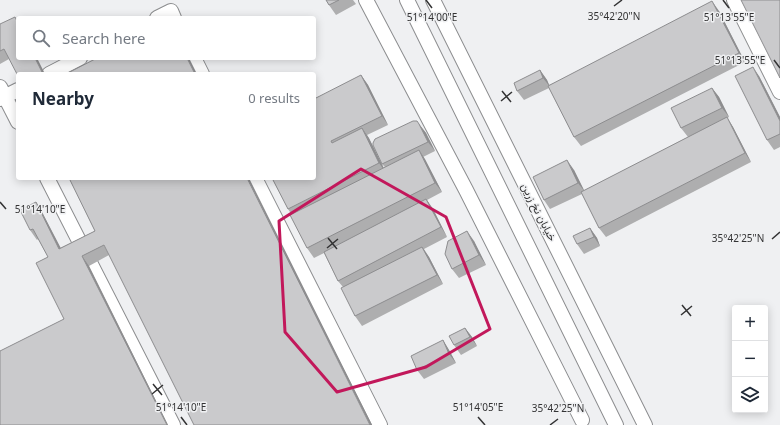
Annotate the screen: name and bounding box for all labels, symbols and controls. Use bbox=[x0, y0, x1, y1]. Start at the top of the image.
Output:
text: 35°42'20"N bbox=[588, 9, 640, 23]
text: 51°14'00"E bbox=[407, 10, 457, 24]
text: 51°13'55"E bbox=[704, 10, 754, 24]
search box bbox=[16, 16, 316, 60]
icon: search bbox=[30, 27, 52, 49]
text: Search here bbox=[62, 28, 145, 48]
text: 51°13'55"E bbox=[715, 53, 765, 67]
text: Nearby bbox=[32, 87, 94, 110]
text: 0 results bbox=[248, 89, 300, 107]
street label: خیابان نخ زرین bbox=[517, 180, 561, 244]
text: 51°14'10"E bbox=[15, 202, 65, 216]
text: 35°42'25"N bbox=[712, 231, 764, 245]
map controls bbox=[732, 305, 768, 413]
button: + bbox=[732, 305, 768, 341]
button: − bbox=[732, 341, 768, 377]
button: layers bbox=[732, 377, 768, 413]
text: 51°14'10"E bbox=[156, 400, 206, 414]
text: 51°14'05"E bbox=[453, 400, 503, 414]
text: 35°42'25"N bbox=[532, 401, 584, 415]

